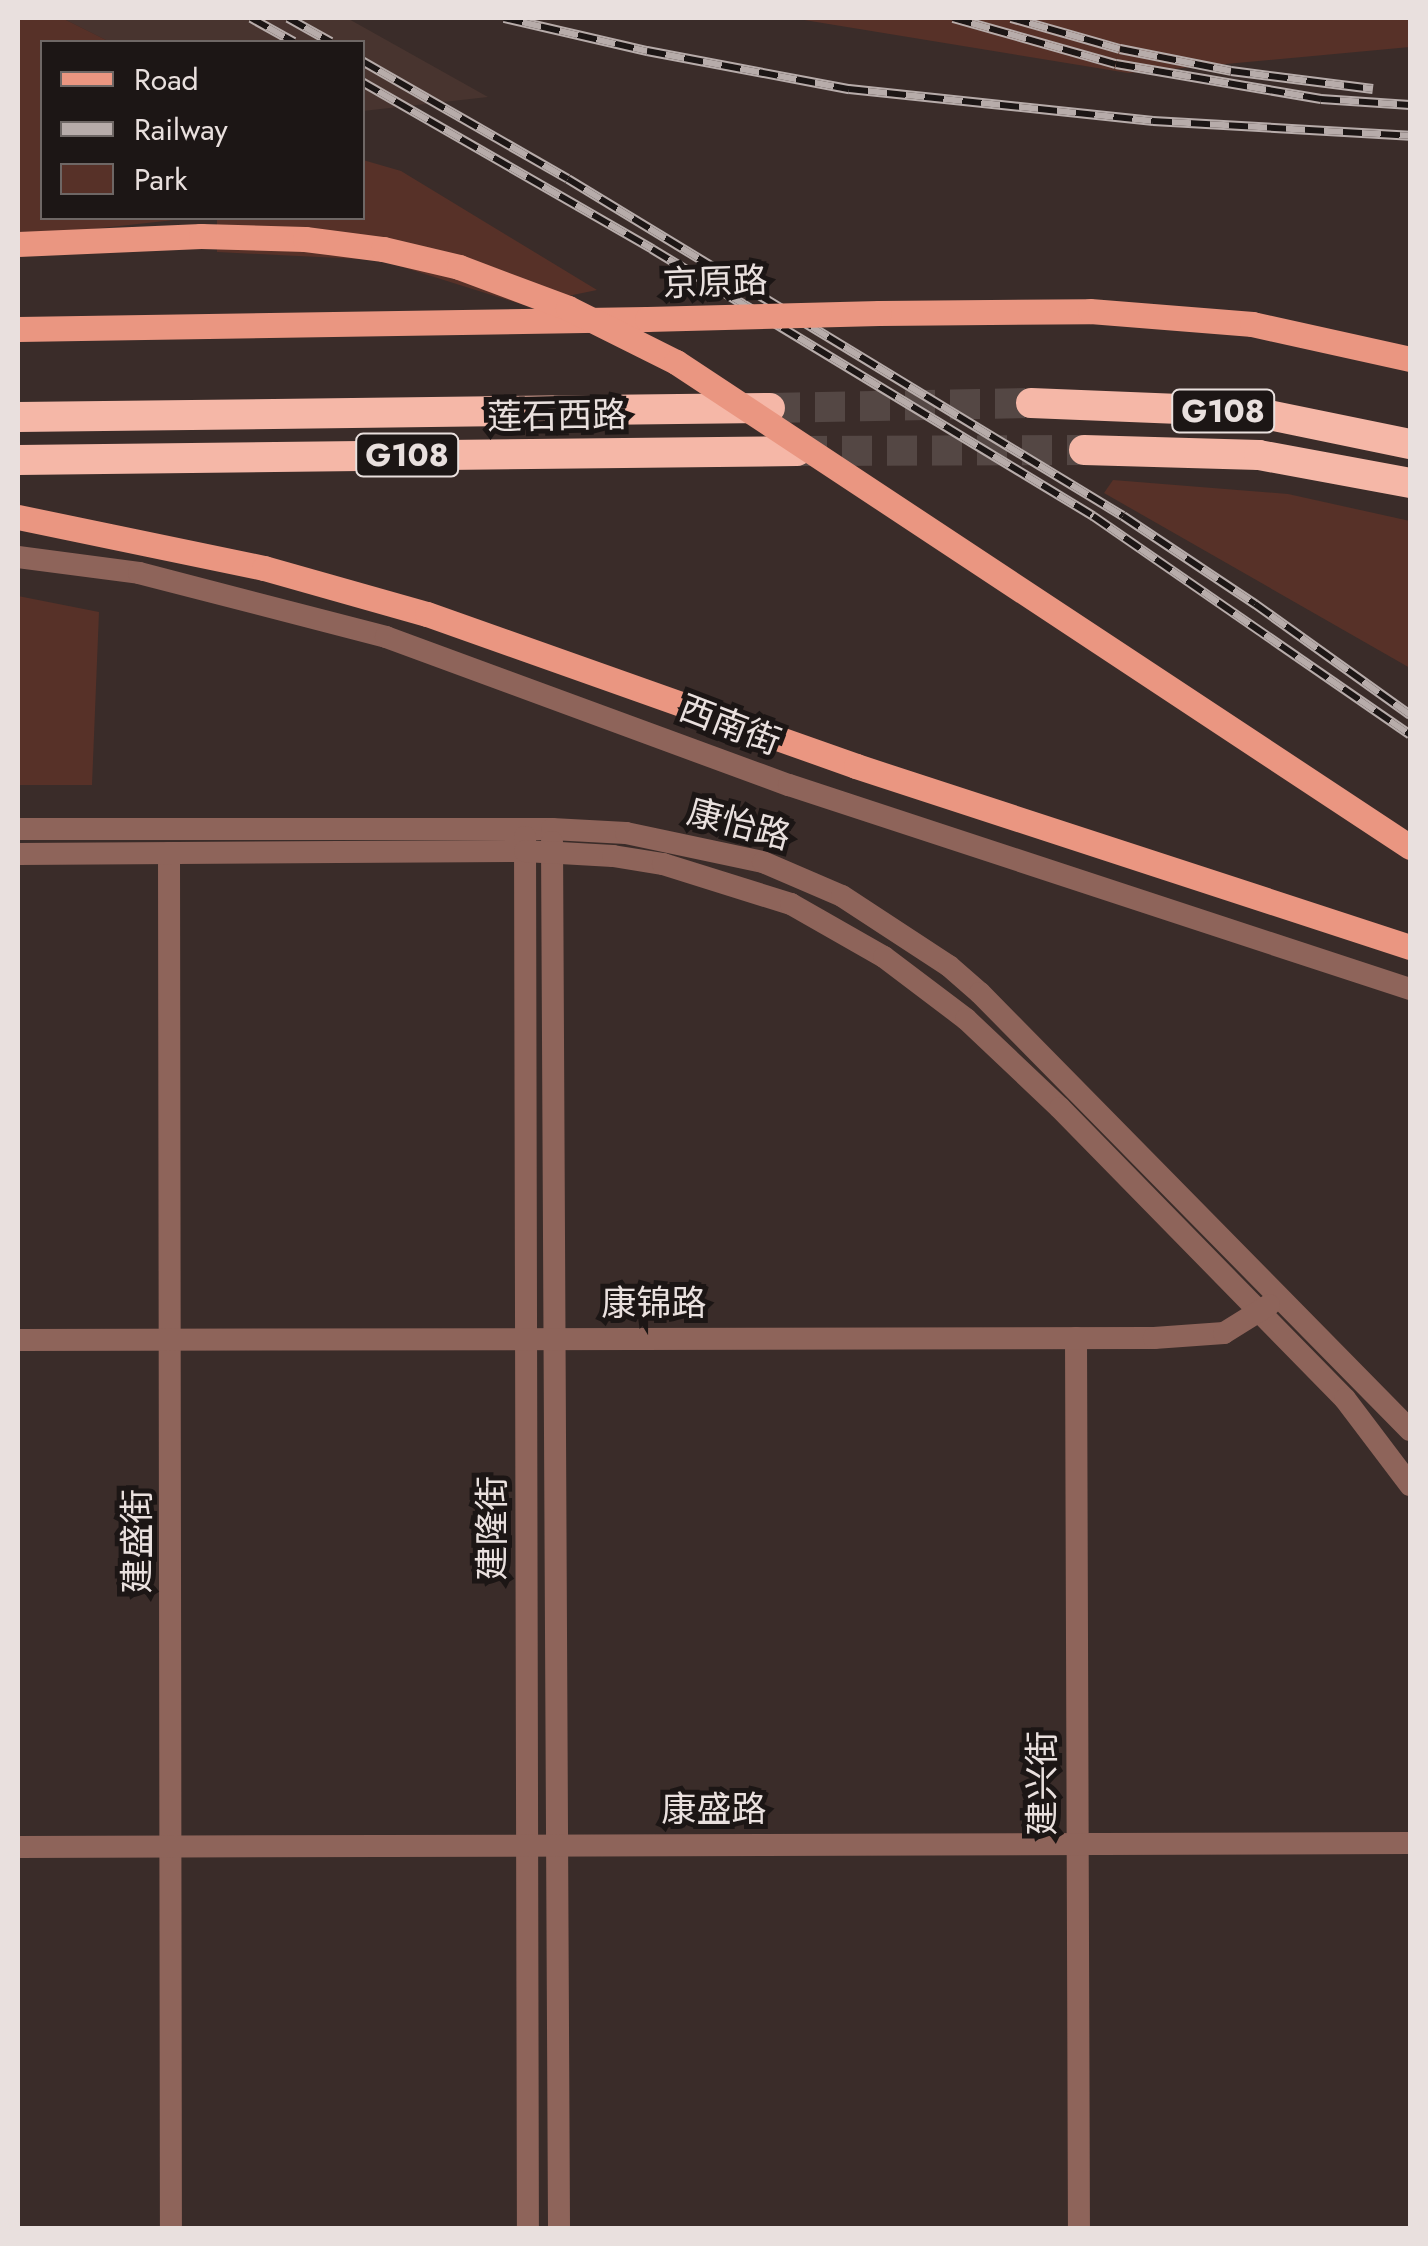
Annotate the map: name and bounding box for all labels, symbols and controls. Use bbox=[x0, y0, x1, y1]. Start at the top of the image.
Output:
legend bbox=[40, 40, 365, 220]
text: Road bbox=[134, 58, 199, 101]
text: Railway bbox=[134, 108, 228, 151]
text: Park bbox=[134, 158, 187, 201]
street label: 京原路 bbox=[662, 259, 768, 305]
road number: G108 bbox=[1170, 384, 1276, 438]
street label: 莲石西路 bbox=[487, 394, 627, 438]
road number: G108 bbox=[354, 428, 460, 482]
street label: 西南街 bbox=[673, 687, 787, 763]
street label: 康怡路 bbox=[683, 790, 795, 858]
street label: 康锦路 bbox=[602, 1282, 706, 1324]
street label: 建隆街 bbox=[471, 1476, 513, 1580]
street label: 建盛街 bbox=[116, 1489, 158, 1593]
street label: 建兴街 bbox=[1021, 1731, 1063, 1835]
street label: 康盛路 bbox=[662, 1788, 766, 1830]

